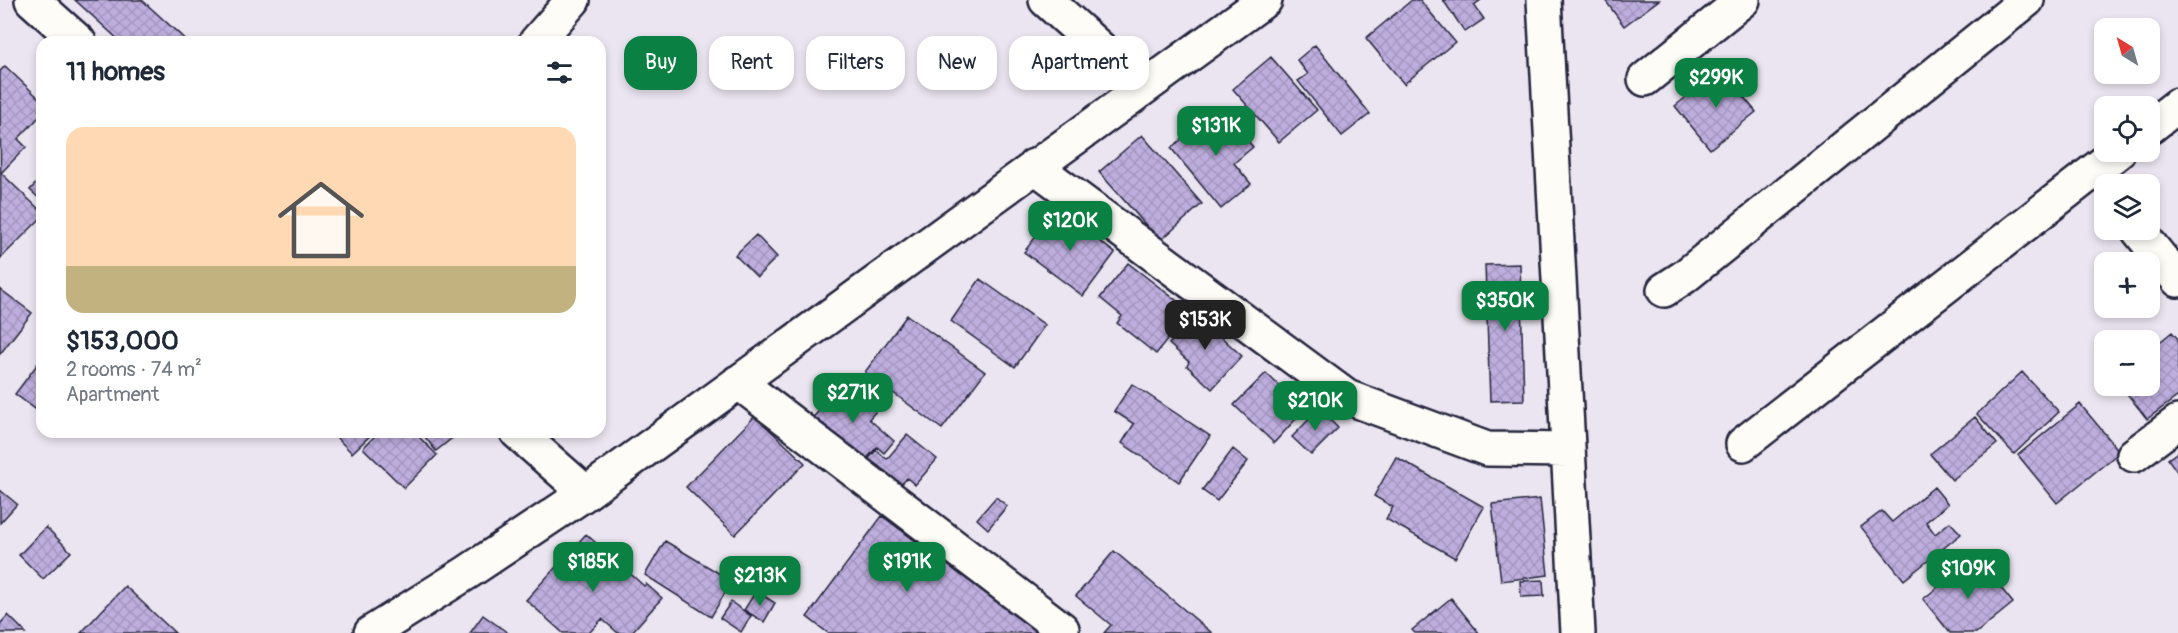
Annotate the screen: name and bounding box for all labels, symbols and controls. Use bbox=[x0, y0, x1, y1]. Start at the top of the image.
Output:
north arrow bbox=[2094, 18, 2160, 84]
map controls bbox=[2094, 18, 2160, 396]
chip: Buy bbox=[624, 36, 697, 90]
chip: Rent bbox=[709, 36, 794, 90]
chip: Filters bbox=[806, 36, 905, 90]
chip: New bbox=[917, 36, 997, 90]
chip: Apartment bbox=[1009, 36, 1149, 90]
text: 11 homes bbox=[66, 56, 165, 88]
icon: filters bbox=[543, 56, 576, 89]
pin: $299K bbox=[1674, 58, 1758, 109]
text: $299K bbox=[1689, 65, 1743, 90]
button: locate bbox=[2094, 96, 2160, 162]
pin: $131K bbox=[1174, 106, 1258, 157]
text: $131K bbox=[1191, 113, 1241, 138]
icon: home bbox=[267, 166, 375, 274]
button: layers bbox=[2094, 174, 2160, 240]
pin: $120K bbox=[1028, 201, 1112, 252]
text: $120K bbox=[1042, 208, 1098, 233]
button: + bbox=[2094, 252, 2160, 318]
pin: $350K bbox=[1463, 281, 1547, 332]
text: $350K bbox=[1476, 288, 1534, 313]
pin: $153K bbox=[1163, 300, 1247, 351]
text: $153K bbox=[1179, 307, 1231, 332]
text: $153,000 bbox=[66, 325, 179, 357]
button: − bbox=[2094, 330, 2160, 396]
text: 2 rooms · 74 m² bbox=[66, 357, 202, 382]
pin: $271K bbox=[811, 373, 895, 424]
text: $271K bbox=[827, 380, 879, 405]
pin: $210K bbox=[1273, 381, 1357, 432]
text: Apartment bbox=[66, 382, 159, 407]
text: $210K bbox=[1287, 388, 1343, 413]
pin: $185K bbox=[551, 542, 635, 593]
pin: $191K bbox=[865, 542, 949, 593]
text: $185K bbox=[567, 549, 619, 574]
text: $191K bbox=[883, 549, 931, 574]
pin: $109K bbox=[1926, 549, 2010, 600]
pin: $213K bbox=[718, 556, 802, 607]
text: $109K bbox=[1941, 556, 1995, 581]
text: $213K bbox=[733, 563, 787, 588]

